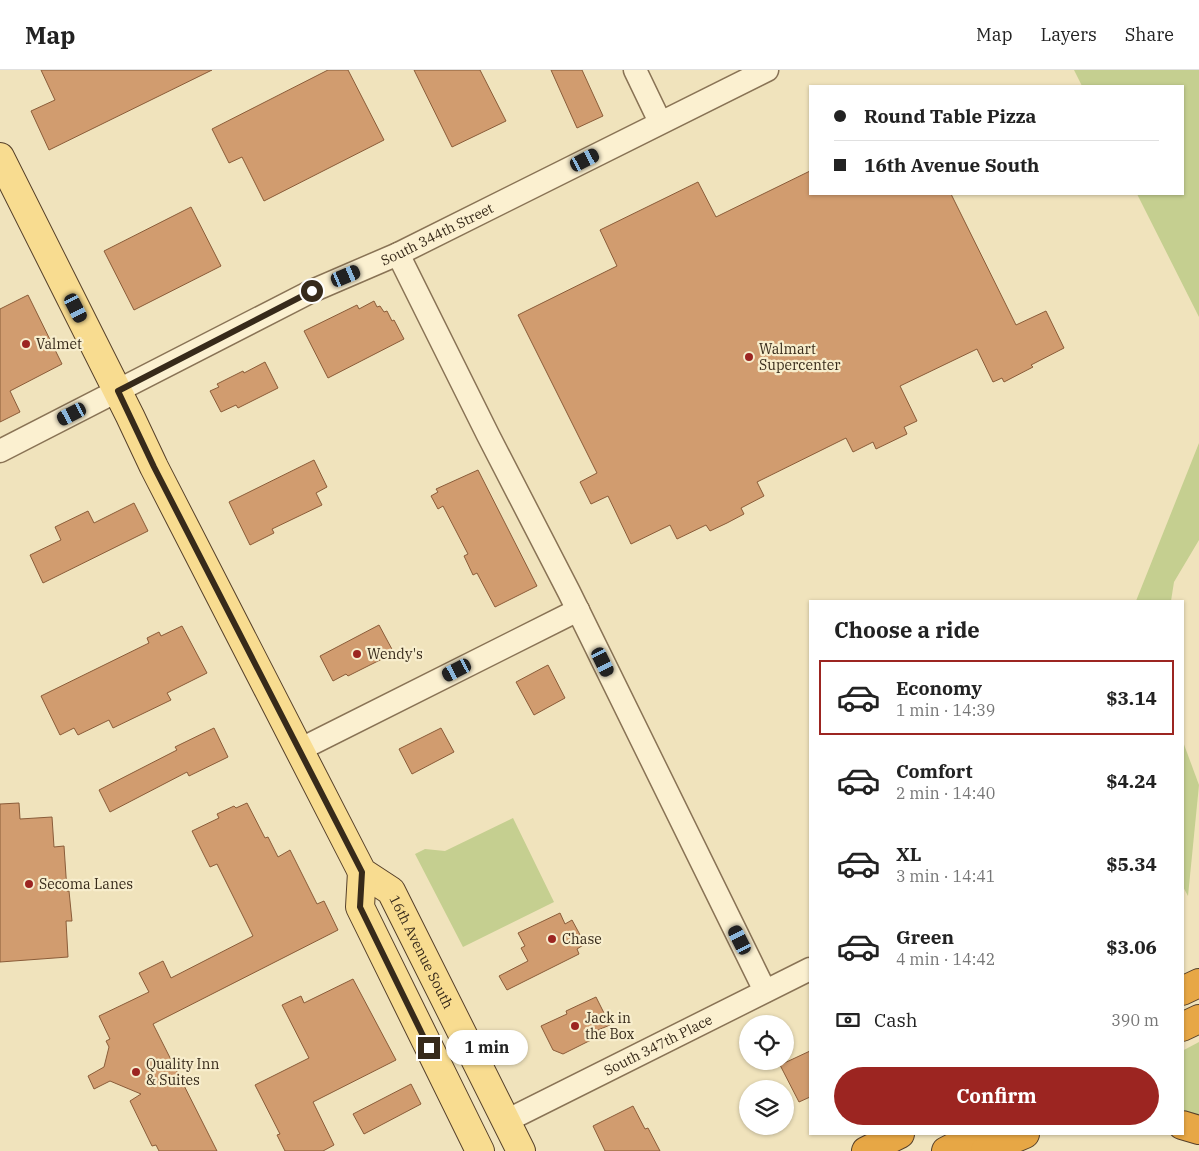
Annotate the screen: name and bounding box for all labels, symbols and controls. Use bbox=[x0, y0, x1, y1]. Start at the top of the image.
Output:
text: Map bbox=[25, 19, 75, 51]
text: Map bbox=[976, 23, 1013, 46]
text: Layers bbox=[1041, 23, 1097, 46]
text: Share bbox=[1125, 23, 1174, 46]
text: Round Table Pizza bbox=[864, 104, 1036, 128]
car bbox=[568, 147, 601, 173]
text: 16th Avenue South bbox=[864, 153, 1039, 177]
street label: South 344th Street bbox=[378, 199, 496, 269]
car bbox=[329, 263, 362, 289]
route start bbox=[301, 280, 323, 302]
car bbox=[62, 291, 89, 325]
place label: Valmet bbox=[36, 335, 82, 353]
marker: Valmet bbox=[20, 338, 32, 350]
place label: Walmart Supercenter bbox=[759, 340, 841, 374]
marker: Walmart Supercenter bbox=[743, 351, 755, 363]
car bbox=[55, 401, 88, 427]
text: Choose a ride bbox=[834, 615, 980, 644]
place label: Wendy's bbox=[367, 645, 423, 663]
car bbox=[589, 645, 616, 679]
marker: Wendy's bbox=[351, 648, 363, 660]
car bbox=[440, 657, 473, 683]
icon: car bbox=[836, 675, 881, 720]
text: Economy bbox=[896, 676, 982, 700]
text: $3.14 bbox=[1106, 686, 1157, 710]
text: 1 min · 14:39 bbox=[896, 700, 995, 720]
icon: car bbox=[836, 758, 881, 803]
text: Comfort bbox=[896, 759, 973, 783]
text: $4.24 bbox=[1106, 769, 1157, 793]
text: 2 min · 14:40 bbox=[896, 783, 995, 803]
icon: car bbox=[836, 841, 881, 886]
text: XL bbox=[896, 842, 922, 866]
text: $5.34 bbox=[1106, 852, 1157, 876]
text: 3 min · 14:41 bbox=[896, 866, 995, 886]
place label: Secoma Lanes bbox=[39, 875, 133, 893]
marker: Secoma Lanes bbox=[23, 878, 35, 890]
street label: 16th Avenue South bbox=[385, 892, 457, 1012]
car bbox=[726, 923, 753, 957]
icon: car bbox=[836, 924, 881, 969]
text: Green bbox=[896, 925, 954, 949]
place label: Chase bbox=[562, 930, 602, 948]
marker: Chase bbox=[546, 933, 558, 945]
text: $3.06 bbox=[1106, 935, 1157, 959]
text: 4 min · 14:42 bbox=[896, 949, 995, 969]
icon: cash bbox=[834, 1006, 862, 1034]
text: Cash bbox=[874, 1008, 918, 1032]
place label: Jack in the Box bbox=[585, 1009, 634, 1043]
street label: South 347th Place bbox=[601, 1010, 715, 1080]
text: 390 m bbox=[1111, 1010, 1159, 1030]
map controls bbox=[739, 1015, 794, 1135]
button: locate bbox=[739, 1015, 794, 1070]
marker: Jack in the Box bbox=[569, 1020, 581, 1032]
callout: 1 min bbox=[446, 1030, 529, 1066]
route end bbox=[418, 1037, 440, 1059]
text: 1 min bbox=[465, 1037, 509, 1057]
place label: Quality Inn & Suites bbox=[146, 1055, 219, 1089]
marker: Quality Inn & Suites bbox=[130, 1066, 142, 1078]
button: Confirm bbox=[834, 1067, 1159, 1125]
button: layers bbox=[739, 1080, 794, 1135]

